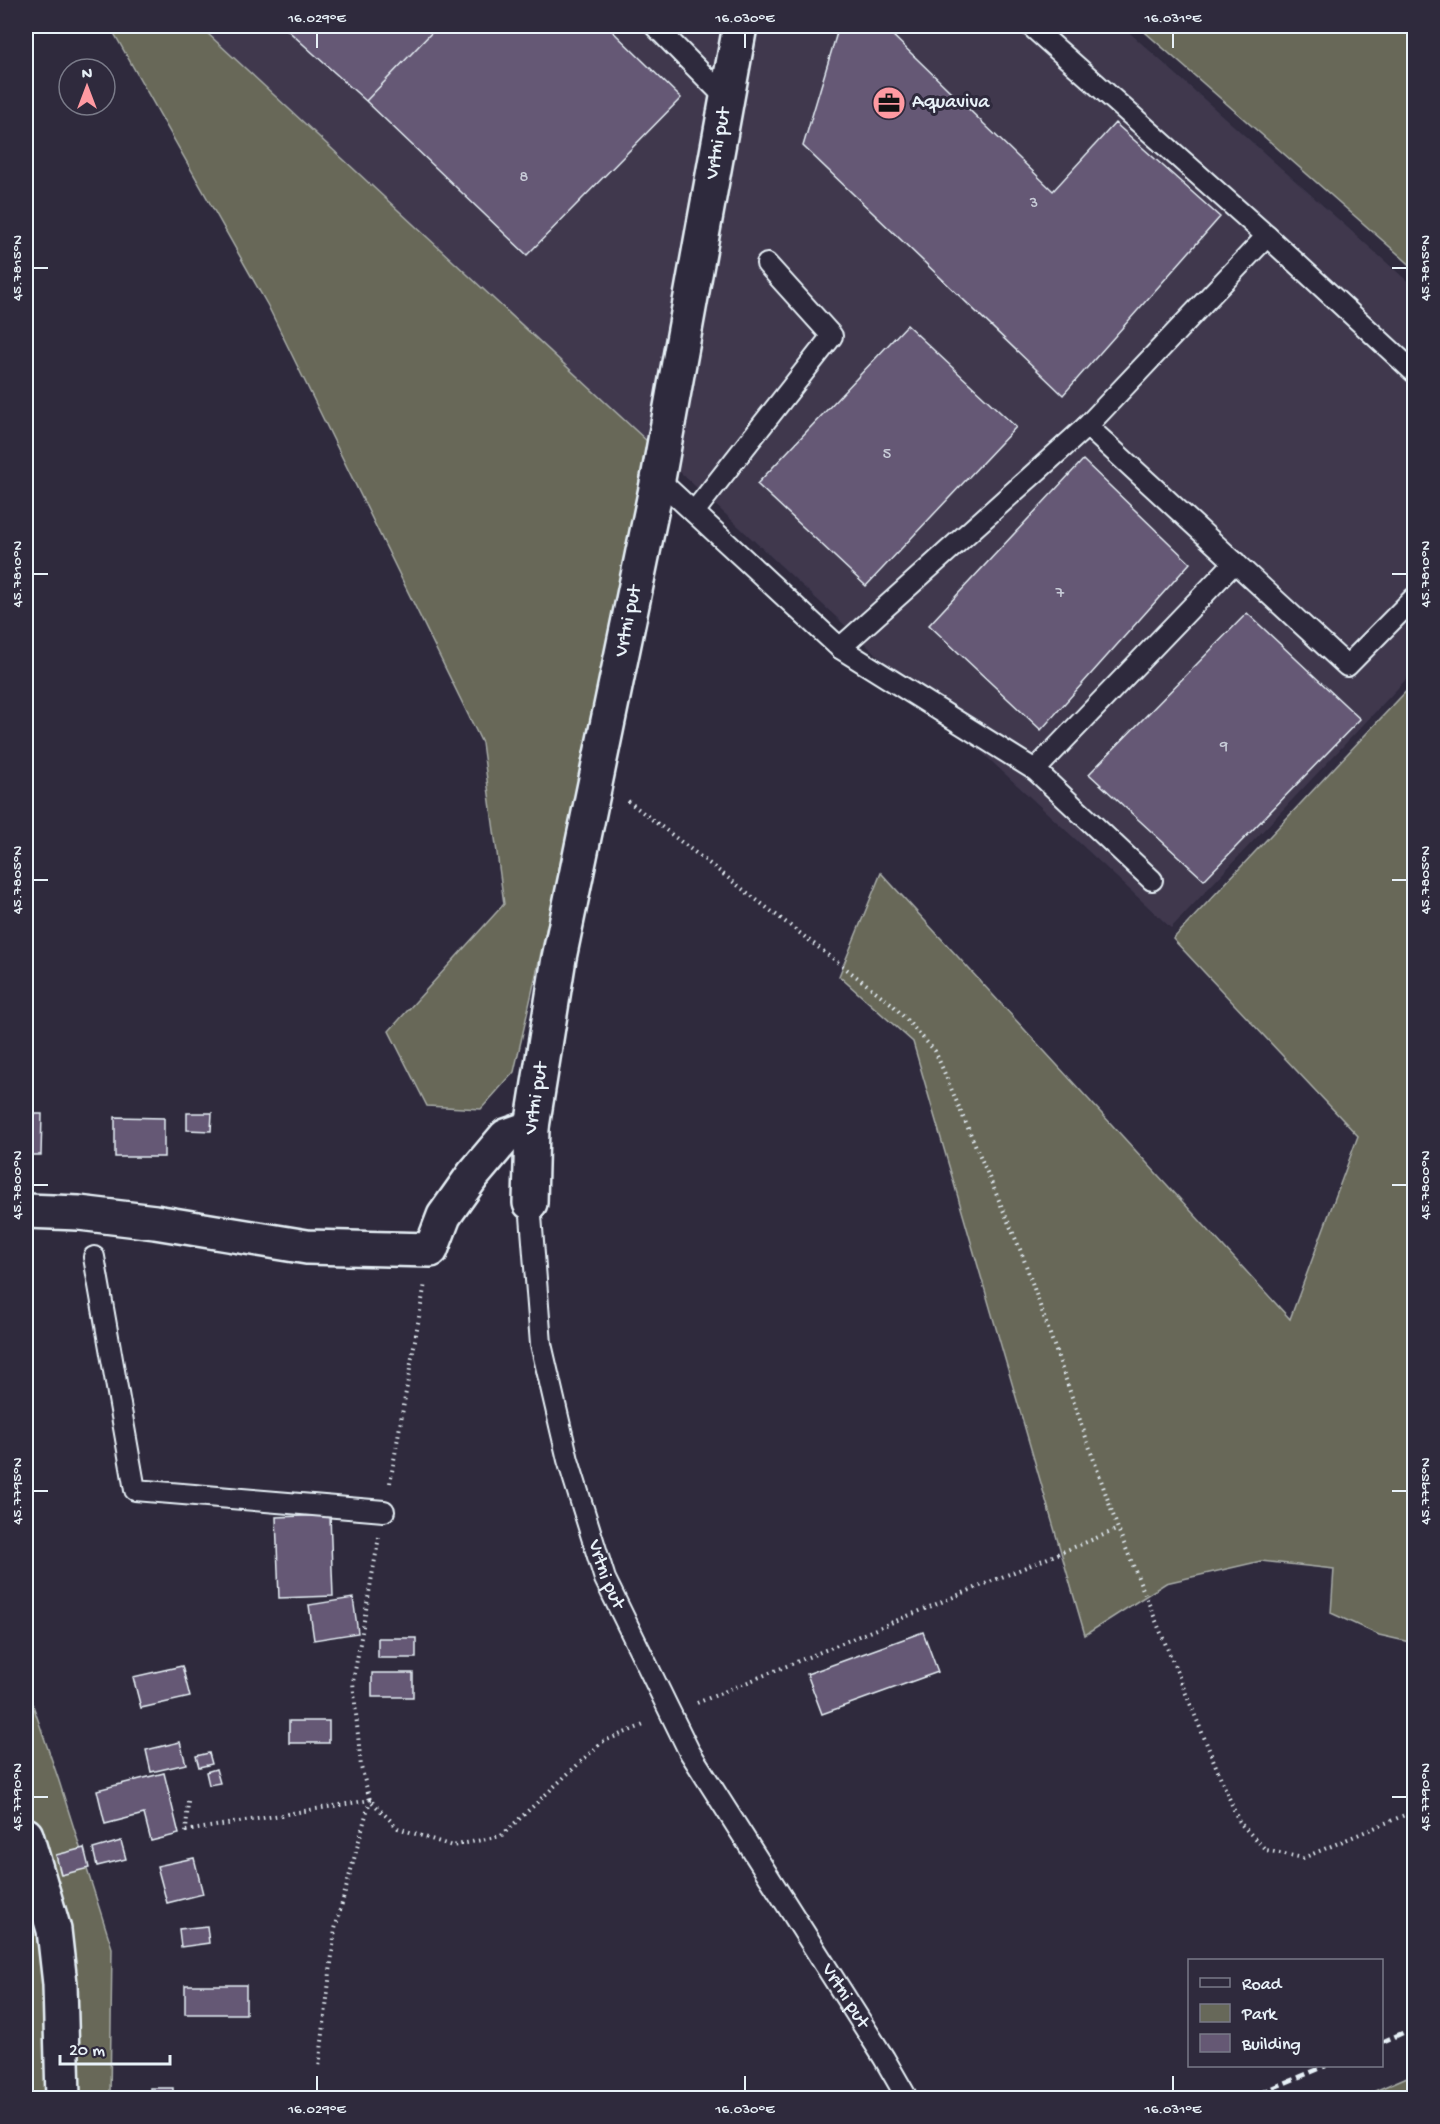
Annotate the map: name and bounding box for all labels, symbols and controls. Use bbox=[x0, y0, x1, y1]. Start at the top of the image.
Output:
text: 16.029°E bbox=[287, 10, 347, 28]
text: 16.030°E bbox=[714, 10, 775, 28]
text: 16.031°E bbox=[1144, 10, 1202, 28]
north arrow bbox=[57, 57, 117, 117]
text: N bbox=[82, 66, 93, 85]
office icon: Aquaviva bbox=[871, 85, 907, 121]
place label: Aquaviva bbox=[912, 92, 990, 115]
street label: Vrtni put bbox=[701, 104, 737, 182]
house number: 8 bbox=[520, 169, 529, 188]
house number: 3 bbox=[1029, 195, 1038, 214]
text: 45.7815°N bbox=[9, 235, 27, 301]
text: 45.7815°N bbox=[1417, 235, 1435, 301]
house number: 5 bbox=[883, 446, 891, 465]
text: 45.7810°N bbox=[9, 540, 27, 607]
text: 45.7810°N bbox=[1417, 540, 1435, 607]
street label: Vrtni put bbox=[610, 582, 648, 660]
house number: 7 bbox=[1055, 585, 1065, 604]
house number: 9 bbox=[1219, 738, 1228, 757]
text: 45.7805°N bbox=[9, 845, 27, 914]
text: 45.7805°N bbox=[1417, 845, 1435, 914]
street label: Vrtni put bbox=[520, 1059, 554, 1136]
text: 45.7800°N bbox=[9, 1150, 27, 1220]
text: 45.7800°N bbox=[1417, 1150, 1435, 1220]
text: 45.7795°N bbox=[9, 1457, 27, 1525]
text: 45.7795°N bbox=[1417, 1457, 1435, 1525]
street label: Vrtni put bbox=[582, 1536, 630, 1614]
text: 45.7790°N bbox=[9, 1763, 27, 1831]
text: 45.7790°N bbox=[1417, 1763, 1435, 1831]
street label: Vrtni put bbox=[815, 1959, 875, 2034]
legend bbox=[1188, 1959, 1383, 2067]
text: Road bbox=[1242, 1975, 1283, 1996]
text: Park bbox=[1241, 2005, 1278, 2026]
scale bar bbox=[60, 2028, 170, 2066]
text: Building bbox=[1241, 2035, 1301, 2056]
text: 20 m bbox=[69, 2041, 105, 2062]
text: 16.029°E bbox=[287, 2101, 347, 2119]
text: 16.030°E bbox=[714, 2101, 775, 2119]
text: 16.031°E bbox=[1144, 2101, 1202, 2119]

